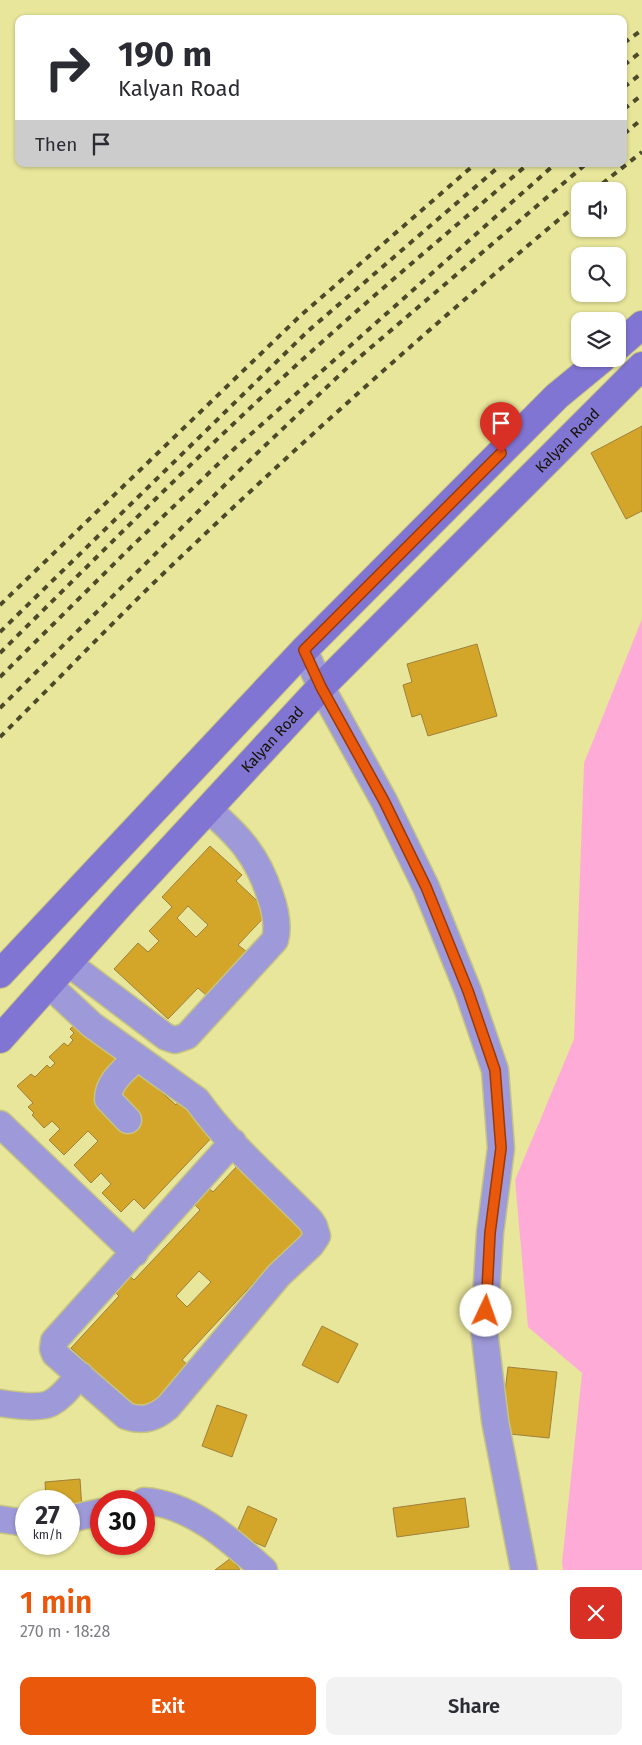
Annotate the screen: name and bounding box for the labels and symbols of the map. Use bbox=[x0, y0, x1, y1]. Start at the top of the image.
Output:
pin bbox=[480, 402, 522, 453]
street label: Kalyan Road bbox=[532, 405, 603, 476]
street label: Kalyan Road bbox=[237, 703, 308, 776]
position arrow bbox=[459, 1284, 511, 1336]
speed limit sign: 30 bbox=[90, 1490, 155, 1555]

